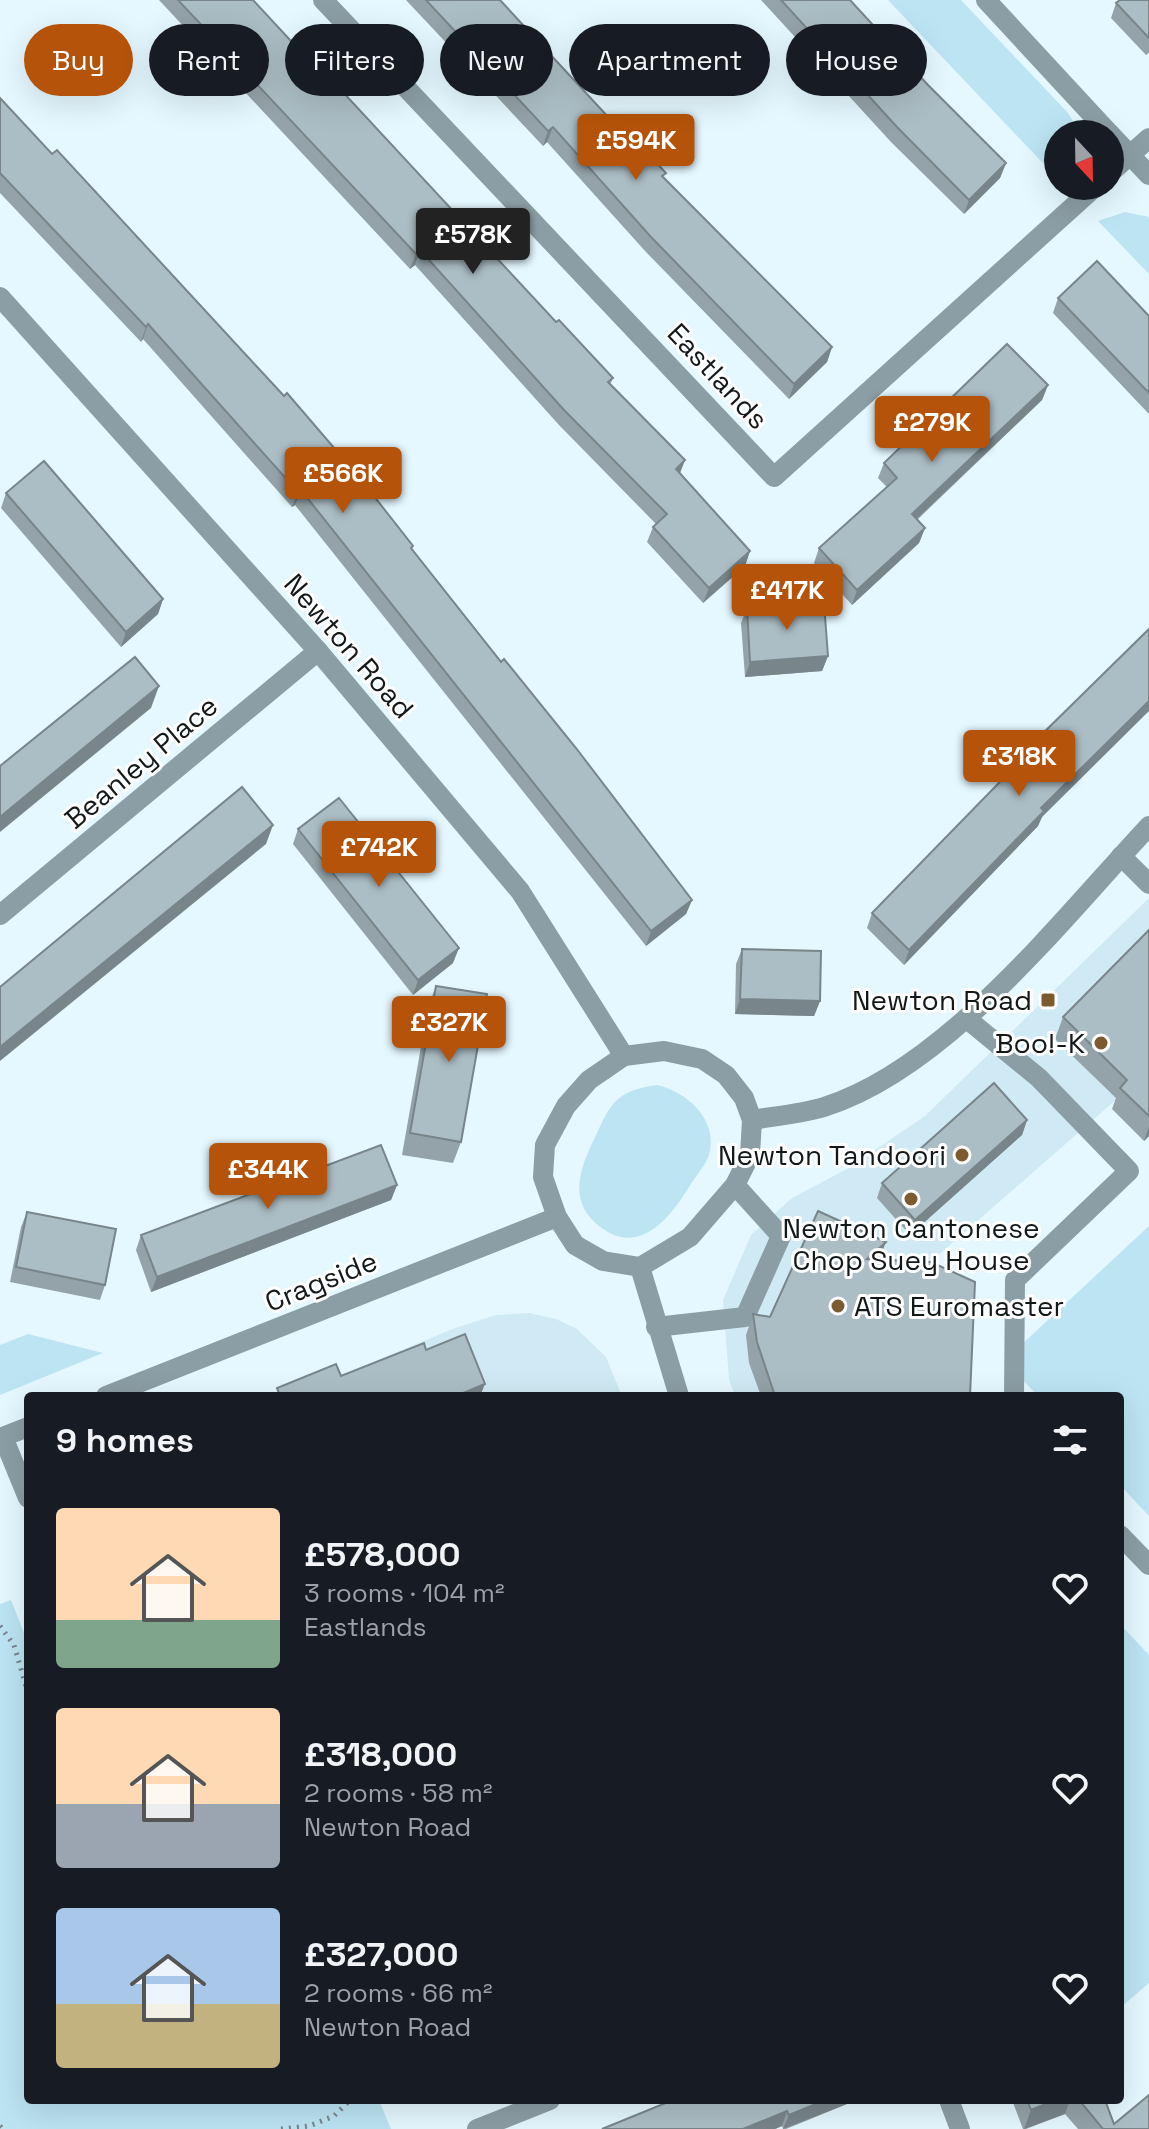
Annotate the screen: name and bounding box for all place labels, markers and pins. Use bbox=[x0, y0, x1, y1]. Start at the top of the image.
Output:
pin: £594K bbox=[580, 114, 692, 182]
pin: £578K bbox=[417, 208, 529, 276]
pin: £279K bbox=[876, 396, 988, 464]
pin: £566K bbox=[287, 447, 399, 515]
pin: £417K bbox=[731, 564, 843, 632]
pin: £318K bbox=[963, 730, 1075, 798]
pin: £742K bbox=[323, 821, 435, 889]
place label: Newton Road bbox=[852, 982, 1032, 1018]
marker: Newton Road bbox=[1039, 991, 1057, 1009]
pin: £327K bbox=[393, 996, 505, 1064]
place label: Boo!-K bbox=[995, 1025, 1085, 1061]
marker: Boo!-K bbox=[1092, 1034, 1110, 1052]
place label: Newton Tandoori bbox=[718, 1137, 946, 1173]
pin: £344K bbox=[212, 1143, 324, 1211]
marker: Newton Tandoori bbox=[953, 1146, 971, 1164]
marker: Newton Cantonese Chop Suey House bbox=[902, 1190, 920, 1208]
place label: Newton Cantonese Chop Suey House bbox=[783, 1210, 1039, 1278]
place label: ATS Euromaster bbox=[854, 1288, 1064, 1324]
marker: ATS Euromaster bbox=[829, 1297, 847, 1315]

